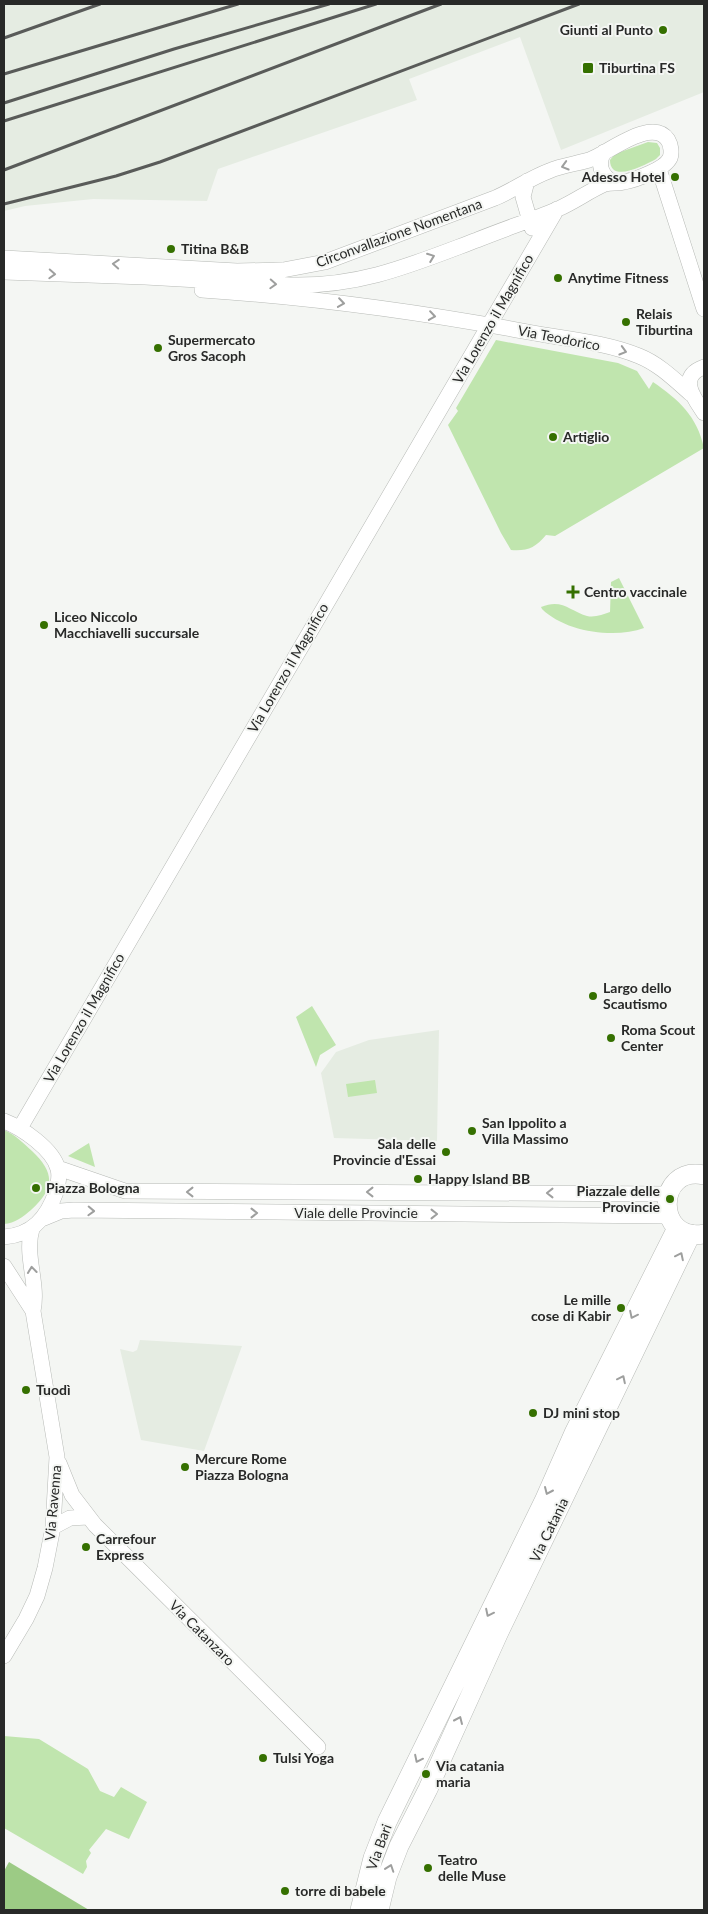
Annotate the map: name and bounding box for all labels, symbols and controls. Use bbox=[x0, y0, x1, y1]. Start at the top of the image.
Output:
place label: Giunti al Punto bbox=[560, 21, 653, 38]
marker: Giunti al Punto bbox=[657, 24, 669, 36]
place label: Tiburtina FS bbox=[599, 59, 675, 76]
marker: Tiburtina FS bbox=[581, 61, 595, 75]
one-way arrow bbox=[562, 160, 570, 170]
place label: Adesso Hotel bbox=[581, 168, 665, 185]
marker: Adesso Hotel bbox=[669, 171, 681, 183]
street label: Circonvallazione Nomentana bbox=[313, 195, 484, 271]
place label: Titina B&B bbox=[181, 240, 249, 257]
marker: Titina B&B bbox=[165, 243, 177, 255]
street label: Via Lorenzo il Magnifico bbox=[449, 251, 537, 387]
one-way arrow bbox=[427, 253, 435, 263]
one-way arrow bbox=[112, 259, 120, 270]
one-way arrow bbox=[49, 269, 57, 280]
place label: Anytime Fitness bbox=[567, 269, 669, 286]
marker: Anytime Fitness bbox=[552, 272, 564, 284]
one-way arrow bbox=[269, 278, 277, 289]
one-way arrow bbox=[337, 298, 346, 308]
place label: Relais Tiburtina bbox=[636, 305, 693, 338]
one-way arrow bbox=[428, 310, 436, 321]
marker: Relais Tiburtina bbox=[620, 316, 632, 328]
street label: Via Teodorico bbox=[516, 321, 602, 354]
place label: Supermercato Gros Sacoph bbox=[168, 331, 255, 364]
marker: Supermercato Gros Sacoph bbox=[152, 342, 164, 354]
one-way arrow bbox=[619, 345, 628, 356]
place label: Artiglio bbox=[562, 428, 609, 445]
marker: Artiglio bbox=[547, 431, 559, 443]
place label: Centro vaccinale bbox=[584, 583, 687, 600]
marker: Centro vaccinale bbox=[566, 585, 580, 599]
street label: Via Lorenzo il Magnifico bbox=[244, 600, 332, 736]
place label: Liceo Niccolo Macchiavelli succursale bbox=[54, 608, 200, 641]
marker: Liceo Niccolo Macchiavelli succursale bbox=[38, 619, 50, 631]
street label: Via Lorenzo il Magnifico bbox=[40, 950, 128, 1086]
place label: Largo dello Scautismo bbox=[603, 979, 672, 1012]
marker: Largo dello Scautismo bbox=[587, 990, 599, 1002]
place label: Roma Scout Center bbox=[621, 1021, 696, 1054]
marker: Roma Scout Center bbox=[605, 1032, 617, 1044]
place label: San Ippolito a Villa Massimo bbox=[481, 1114, 569, 1147]
marker: San Ippolito a Villa Massimo bbox=[466, 1125, 478, 1137]
place label: Sala delle Provincie d'Essai bbox=[333, 1135, 437, 1168]
marker: Sala delle Provincie d'Essai bbox=[440, 1146, 452, 1158]
place label: Happy Island BB bbox=[428, 1170, 530, 1187]
marker: Happy Island BB bbox=[412, 1173, 424, 1185]
place label: Piazza Bologna bbox=[46, 1179, 140, 1196]
marker: Piazza Bologna bbox=[30, 1182, 42, 1194]
place label: Piazzale delle Provincie bbox=[577, 1182, 661, 1215]
one-way arrow bbox=[185, 1186, 193, 1197]
one-way arrow bbox=[365, 1187, 373, 1197]
one-way arrow bbox=[545, 1188, 553, 1198]
marker: Piazzale delle Provincie bbox=[664, 1193, 676, 1205]
street label: Viale delle Provincie bbox=[294, 1204, 418, 1221]
one-way arrow bbox=[88, 1205, 96, 1216]
one-way arrow bbox=[250, 1208, 258, 1218]
one-way arrow bbox=[430, 1209, 438, 1219]
one-way arrow bbox=[674, 1253, 684, 1262]
one-way arrow bbox=[27, 1265, 38, 1273]
place label: Le mille cose di Kabir bbox=[531, 1291, 612, 1324]
marker: Le mille cose di Kabir bbox=[615, 1302, 627, 1314]
one-way arrow bbox=[629, 1310, 639, 1319]
one-way arrow bbox=[615, 1375, 626, 1384]
place label: Tuodì bbox=[36, 1381, 71, 1398]
marker: Tuodì bbox=[20, 1384, 32, 1396]
place label: DJ mini stop bbox=[543, 1404, 620, 1421]
marker: DJ mini stop bbox=[527, 1407, 539, 1419]
place label: Mercure Rome Piazza Bologna bbox=[195, 1450, 289, 1483]
marker: Mercure Rome Piazza Bologna bbox=[179, 1461, 191, 1473]
street label: Via Ravenna bbox=[41, 1464, 64, 1541]
one-way arrow bbox=[544, 1486, 555, 1495]
street label: Via Catania bbox=[526, 1495, 571, 1565]
place label: Carrefour Express bbox=[96, 1530, 157, 1563]
marker: Carrefour Express bbox=[80, 1541, 92, 1553]
street label: Via Catanzaro bbox=[166, 1596, 239, 1669]
one-way arrow bbox=[485, 1608, 495, 1617]
one-way arrow bbox=[453, 1716, 463, 1725]
place label: Tulsi Yoga bbox=[273, 1749, 334, 1766]
marker: Tulsi Yoga bbox=[257, 1752, 269, 1764]
one-way arrow bbox=[414, 1754, 424, 1763]
place label: Via catania maria bbox=[435, 1757, 504, 1790]
marker: Via catania maria bbox=[420, 1768, 432, 1780]
street label: Via Bari bbox=[362, 1821, 395, 1872]
place label: Teatro delle Muse bbox=[438, 1851, 506, 1884]
marker: Teatro delle Muse bbox=[422, 1862, 434, 1874]
one-way arrow bbox=[385, 1864, 395, 1872]
place label: torre di babele bbox=[295, 1882, 386, 1899]
marker: torre di babele bbox=[279, 1885, 291, 1897]

